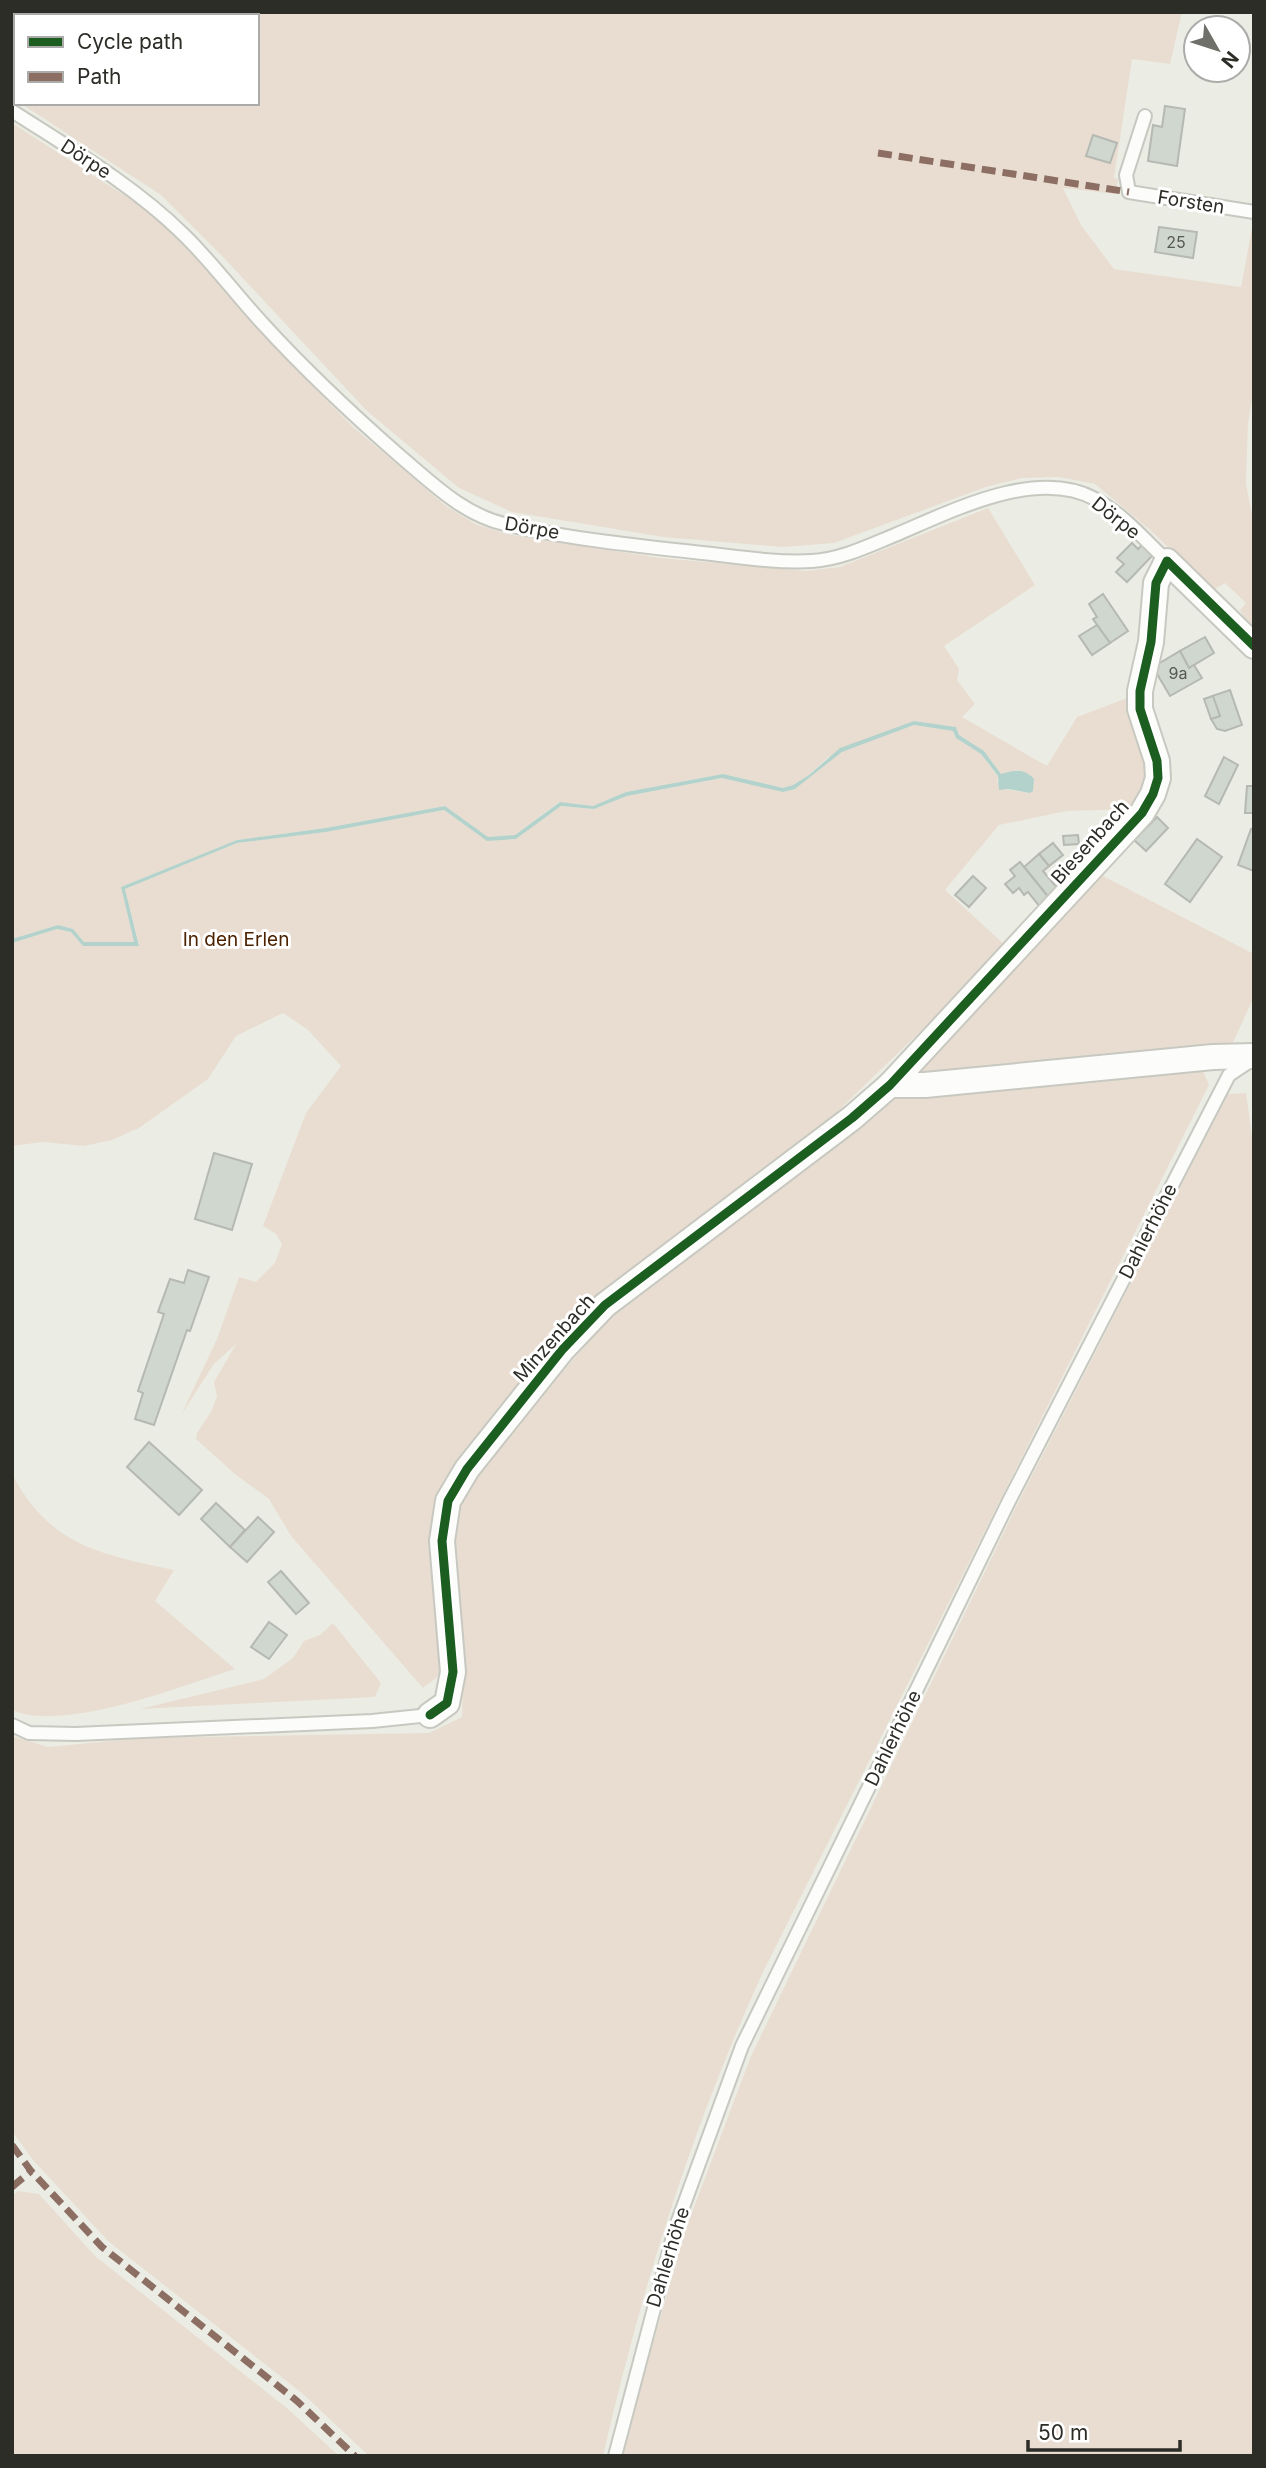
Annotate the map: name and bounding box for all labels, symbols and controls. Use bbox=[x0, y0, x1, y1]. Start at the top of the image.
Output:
legend bbox=[14, 14, 259, 105]
north arrow bbox=[1182, 14, 1252, 84]
text: Cycle path bbox=[77, 29, 183, 54]
text: N bbox=[1216, 47, 1243, 72]
text: Path bbox=[77, 64, 122, 89]
street label: Dörpe bbox=[57, 134, 115, 184]
street label: Forsten bbox=[1156, 185, 1226, 219]
house number: 25 bbox=[1166, 232, 1186, 252]
street label: Dörpe bbox=[1087, 492, 1145, 544]
street label: Dörpe bbox=[503, 512, 561, 544]
house number: 9a bbox=[1169, 663, 1187, 683]
street label: Biesenbach bbox=[1046, 795, 1134, 889]
park label: In den Erlen bbox=[183, 928, 289, 951]
street label: Dahlerhöhe bbox=[1114, 1180, 1182, 1282]
street label: Minzenbach bbox=[509, 1289, 599, 1387]
street label: Dahlerhöhe bbox=[860, 1686, 926, 1790]
street label: Dahlerhöhe bbox=[642, 2204, 694, 2310]
scale bar bbox=[1028, 2408, 1180, 2452]
text: 50 m bbox=[1038, 2420, 1088, 2445]

